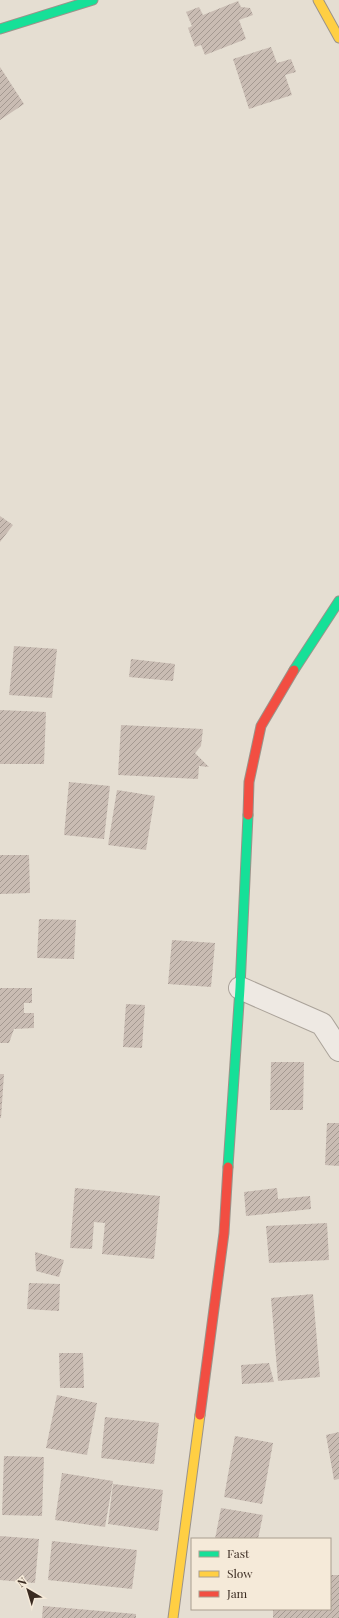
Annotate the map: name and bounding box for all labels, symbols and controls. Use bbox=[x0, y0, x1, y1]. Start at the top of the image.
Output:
legend bbox=[191, 1538, 331, 1610]
text: Fast bbox=[227, 1545, 250, 1561]
text: Slow bbox=[227, 1565, 253, 1581]
north arrow bbox=[8, 1570, 48, 1610]
text: N bbox=[14, 1573, 29, 1590]
text: Jam bbox=[226, 1585, 248, 1601]

